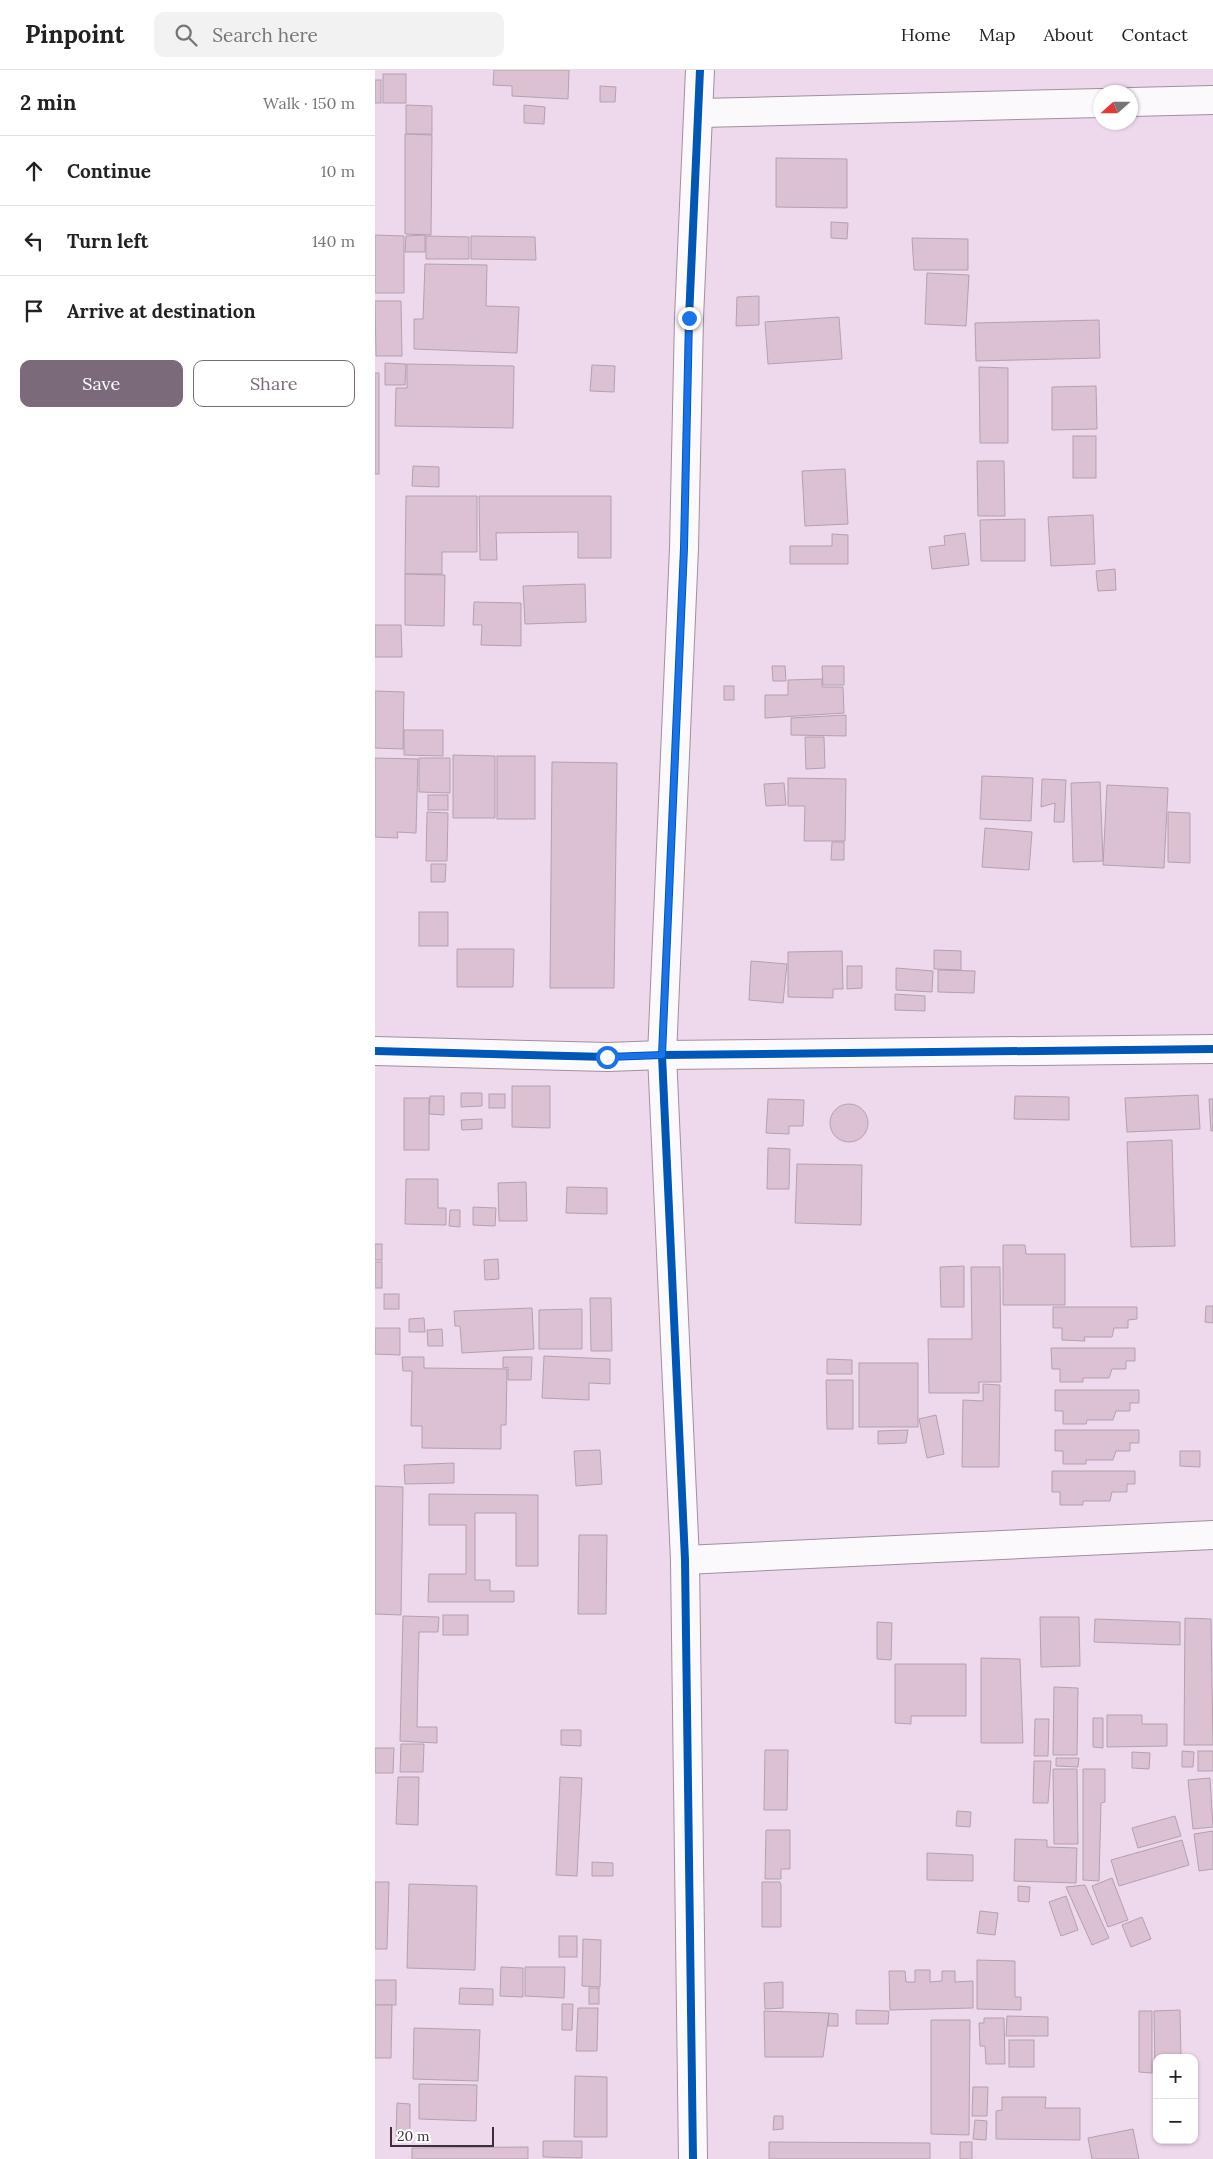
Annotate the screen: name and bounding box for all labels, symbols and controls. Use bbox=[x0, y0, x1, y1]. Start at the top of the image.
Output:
search box bbox=[154, 12, 504, 57]
text: Pinpoint bbox=[25, 19, 124, 50]
icon: search bbox=[172, 21, 200, 49]
text: Search here bbox=[212, 23, 318, 47]
text: Home bbox=[901, 23, 951, 46]
text: Map bbox=[979, 23, 1015, 46]
text: About bbox=[1043, 23, 1093, 46]
text: Contact bbox=[1121, 23, 1188, 46]
north arrow bbox=[1093, 85, 1138, 130]
text: 2 min bbox=[20, 89, 76, 116]
text: Walk · 150 m bbox=[263, 93, 355, 113]
icon: ahead bbox=[20, 157, 48, 185]
text: Continue bbox=[67, 159, 151, 183]
text: 10 m bbox=[321, 161, 355, 181]
icon: left bbox=[20, 227, 48, 255]
text: Turn left bbox=[67, 229, 148, 253]
text: 140 m bbox=[312, 231, 355, 251]
icon: arrive bbox=[20, 297, 48, 325]
text: Arrive at destination bbox=[67, 299, 256, 323]
route end bbox=[678, 307, 701, 330]
button: Save bbox=[20, 360, 183, 407]
button: Share bbox=[193, 360, 355, 407]
route start bbox=[596, 1046, 619, 1069]
map controls bbox=[1153, 2054, 1198, 2144]
button: + bbox=[1153, 2054, 1198, 2099]
button: − bbox=[1153, 2099, 1198, 2144]
scale bar bbox=[390, 2124, 494, 2147]
text: 20 m bbox=[397, 2127, 429, 2145]

